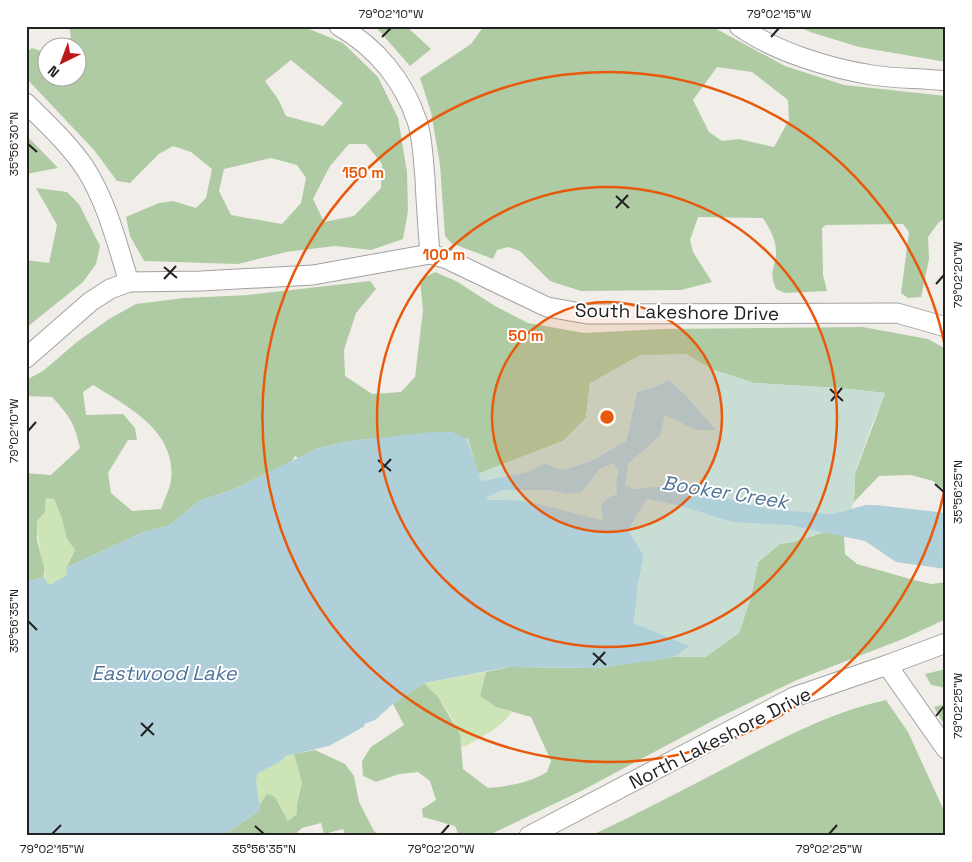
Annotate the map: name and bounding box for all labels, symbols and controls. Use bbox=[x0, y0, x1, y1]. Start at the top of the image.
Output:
text: 79°02'10"W bbox=[359, 6, 424, 22]
text: 79°02'15"W bbox=[747, 6, 812, 22]
north arrow bbox=[38, 38, 88, 88]
text: N bbox=[44, 62, 63, 81]
text: 35°56'30"N bbox=[6, 112, 22, 176]
text: 150 m bbox=[342, 163, 384, 182]
text: 79°02'20"W bbox=[950, 241, 966, 309]
text: 100 m bbox=[423, 245, 465, 264]
street label: South Lakeshore Drive bbox=[575, 298, 779, 326]
text: 50 m bbox=[508, 326, 544, 345]
text: 79°02'10"W bbox=[6, 398, 22, 463]
centre of rings bbox=[598, 408, 616, 426]
text: 35°56'25"N bbox=[950, 460, 966, 524]
water label: Booker Creek bbox=[660, 469, 792, 515]
text: 35°56'35"N bbox=[6, 589, 22, 653]
water label: Eastwood Lake bbox=[91, 660, 238, 686]
text: 79°02'25"W bbox=[950, 672, 966, 739]
street label: North Lakeshore Drive bbox=[625, 681, 815, 795]
text: 79°02'15"W bbox=[20, 841, 85, 857]
text: 35°56'35"N bbox=[232, 841, 296, 857]
text: 79°02'20"W bbox=[407, 841, 475, 857]
text: 79°02'25"W bbox=[796, 841, 863, 857]

